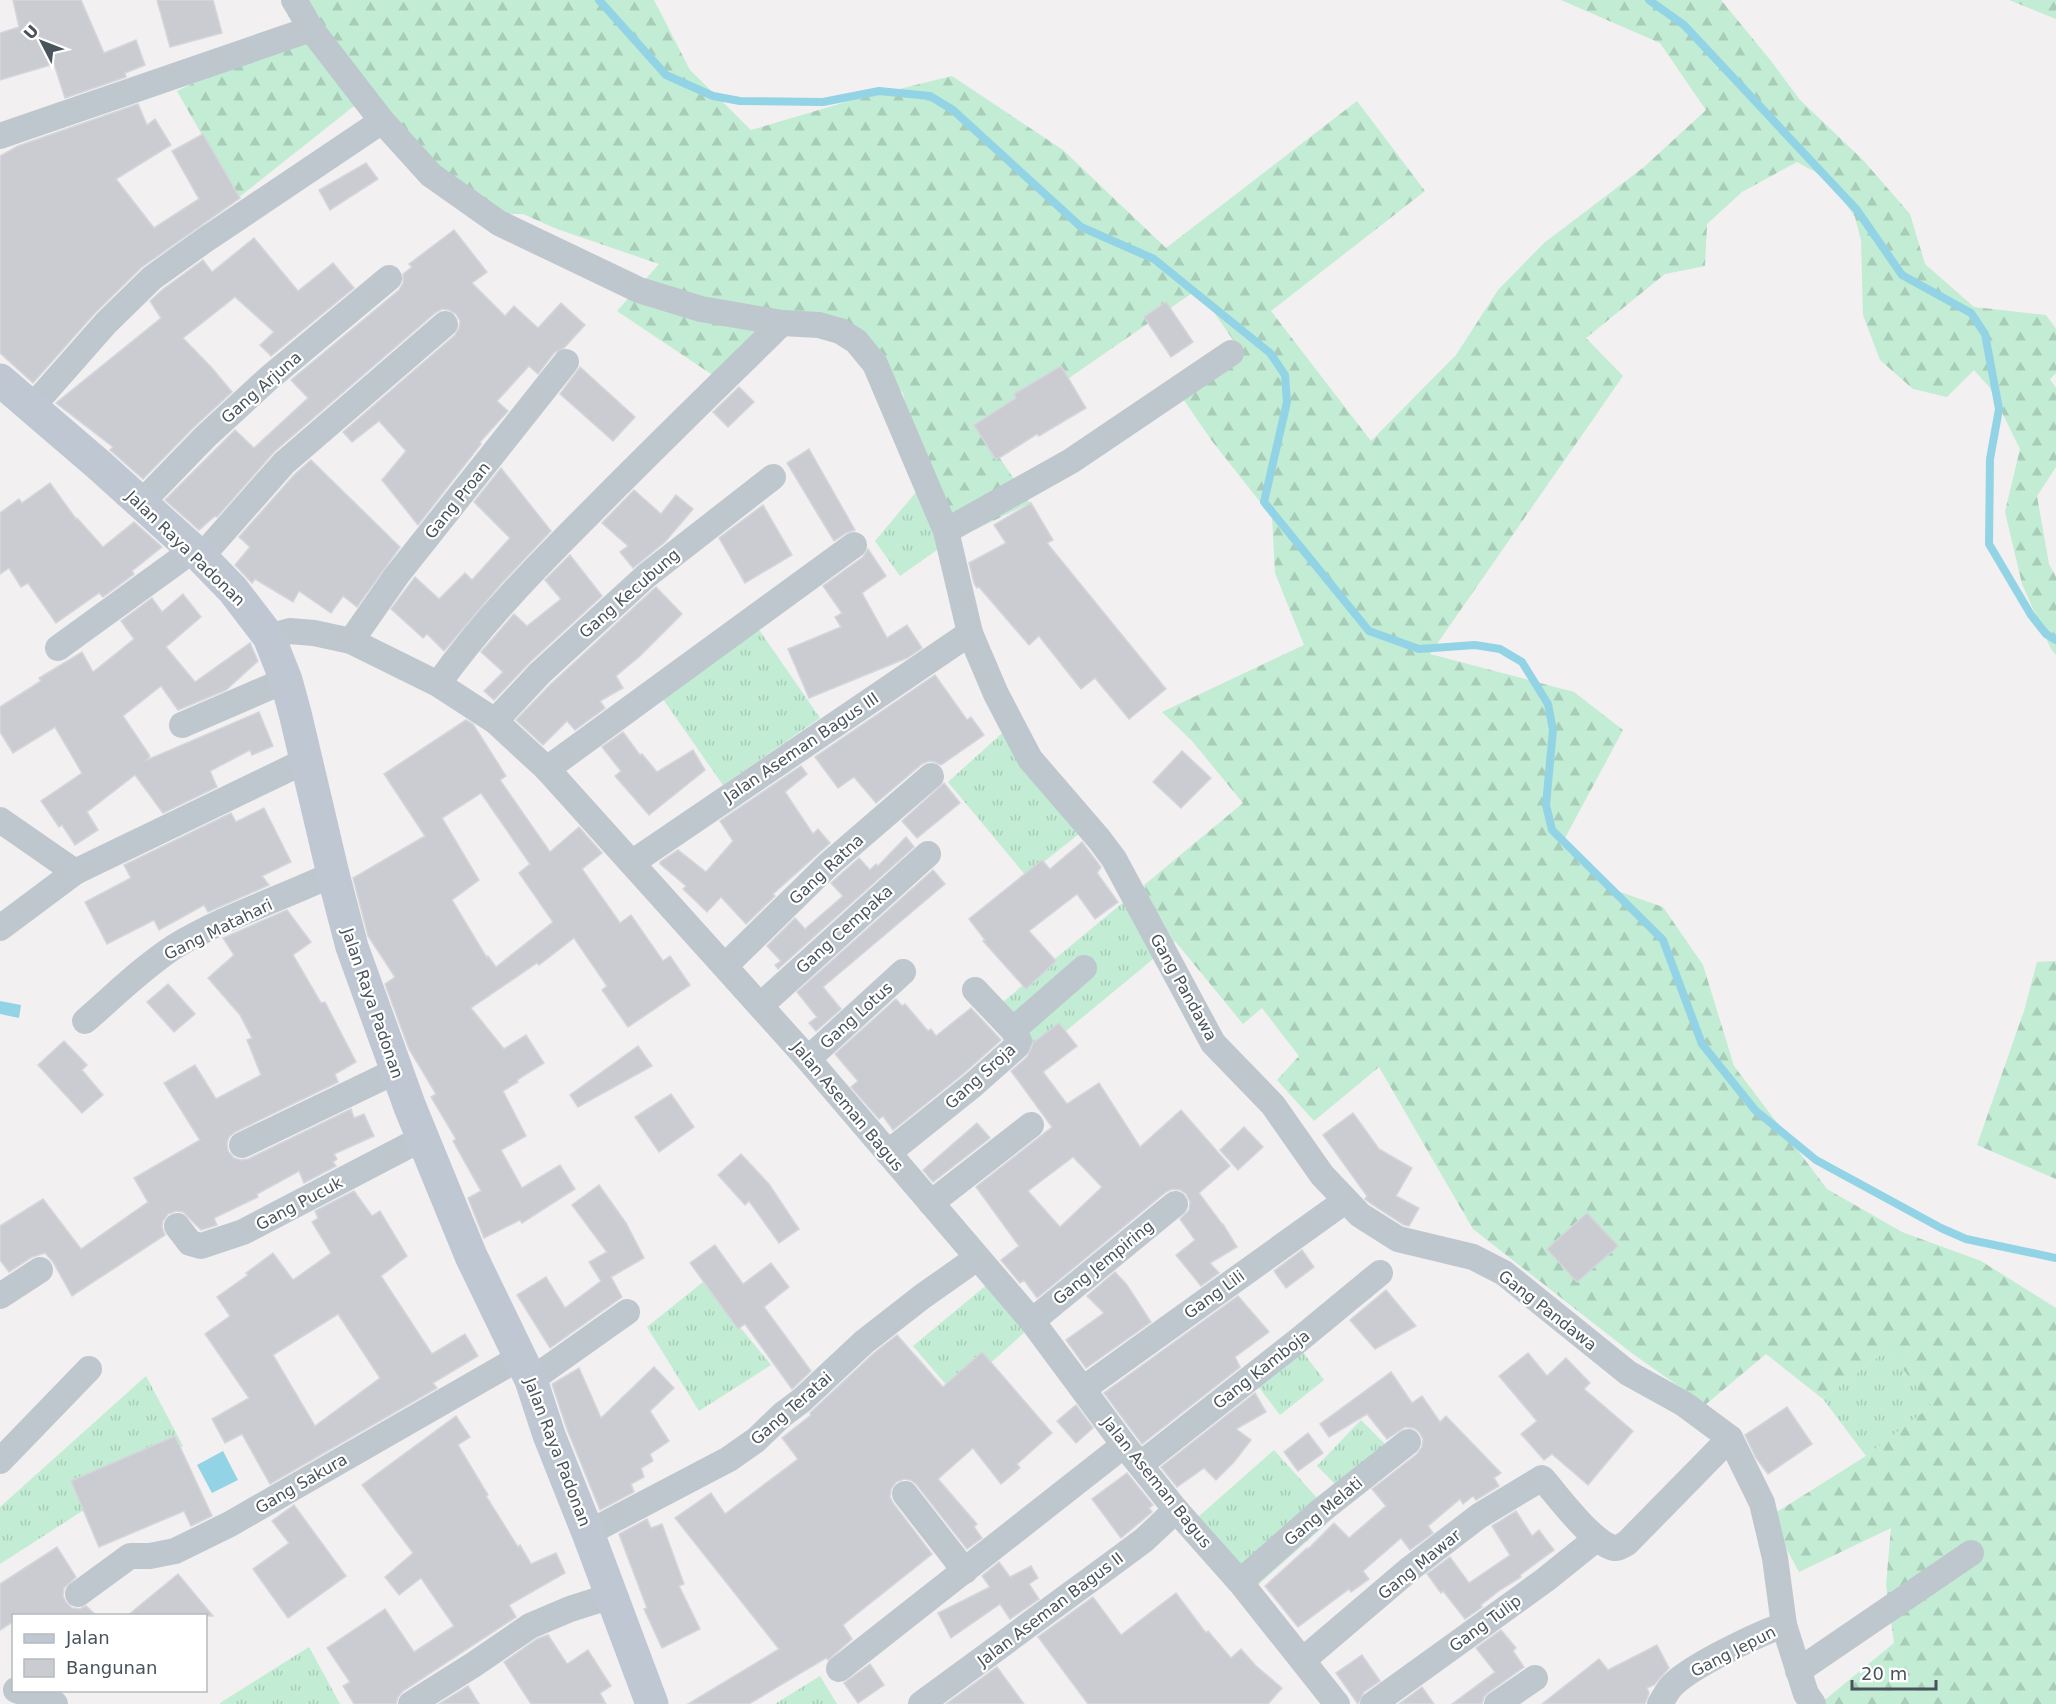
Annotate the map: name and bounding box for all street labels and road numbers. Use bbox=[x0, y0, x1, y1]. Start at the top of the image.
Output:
street label: Gang Arjuna bbox=[217, 348, 305, 427]
street label: Gang Proan bbox=[421, 458, 494, 542]
street label: Jalan Raya Padonan bbox=[122, 486, 249, 610]
street label: Gang Kecubung bbox=[575, 545, 683, 642]
street label: Jalan Aseman Bagus III bbox=[720, 689, 882, 807]
street label: Gang Ratna bbox=[785, 830, 867, 908]
street label: Gang Cempaka bbox=[792, 881, 896, 978]
street label: Gang Matahari bbox=[161, 895, 276, 964]
street label: Jalan Raya Padonan bbox=[338, 925, 407, 1081]
street label: Gang Pandawa bbox=[1146, 930, 1221, 1044]
street label: Gang Lotus bbox=[816, 978, 896, 1053]
street label: Jalan Aseman Bagus bbox=[787, 1037, 907, 1175]
street label: Gang Sroja bbox=[941, 1040, 1019, 1113]
street label: Gang Pucuk bbox=[253, 1172, 346, 1234]
street label: Gang Jempiring bbox=[1049, 1216, 1157, 1309]
street label: Gang Lili bbox=[1180, 1266, 1248, 1323]
street label: Gang Pandawa bbox=[1495, 1266, 1601, 1355]
street label: Gang Kamboja bbox=[1209, 1326, 1313, 1413]
street label: Gang Teratai bbox=[747, 1368, 836, 1449]
street label: Jalan Raya Padonan bbox=[520, 1374, 595, 1529]
street label: Jalan Aseman Bagus bbox=[1097, 1412, 1215, 1552]
street label: Gang Sakura bbox=[252, 1449, 351, 1517]
street label: Gang Melati bbox=[1280, 1473, 1366, 1550]
street label: Gang Mawar bbox=[1374, 1525, 1465, 1603]
street label: Jalan Aseman Bagus II bbox=[973, 1548, 1127, 1671]
street label: Gang Tulip bbox=[1446, 1591, 1525, 1656]
street label: Gang Jepun bbox=[1688, 1622, 1779, 1681]

